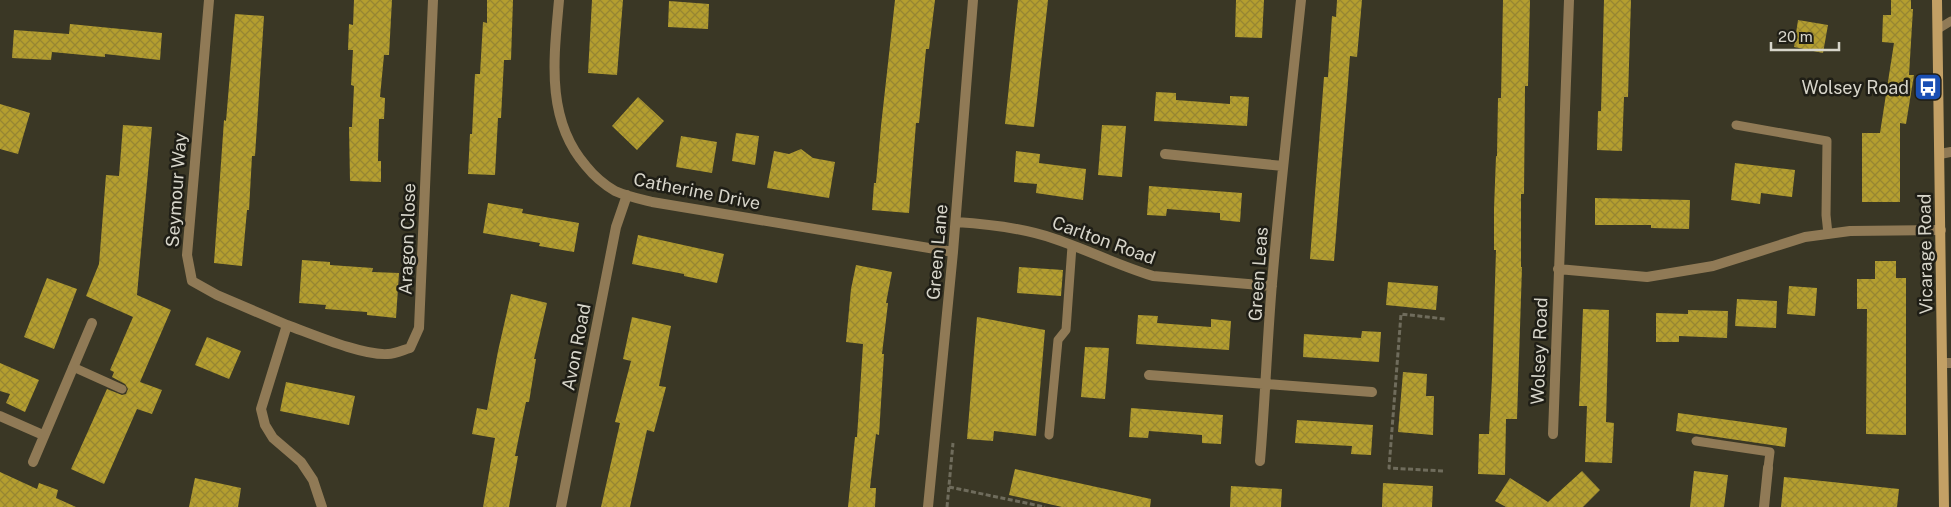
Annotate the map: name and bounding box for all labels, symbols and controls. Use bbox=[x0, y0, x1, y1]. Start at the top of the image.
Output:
scale bar bbox=[1771, 20, 1838, 52]
text: 20 m bbox=[1778, 28, 1813, 45]
bus stop icon: Wolsey Road bbox=[1913, 72, 1943, 102]
place label: Wolsey Road bbox=[1802, 77, 1909, 98]
street label: Seymour Way bbox=[162, 132, 191, 248]
street label: Catherine Drive bbox=[632, 168, 762, 214]
street label: Aragon Close bbox=[395, 183, 419, 295]
street label: Vicarage Road bbox=[1913, 193, 1937, 315]
street label: Green Lane bbox=[922, 203, 952, 301]
street label: Carlton Road bbox=[1049, 212, 1159, 268]
street label: Green Leas bbox=[1244, 226, 1272, 322]
street label: Wolsey Road bbox=[1527, 297, 1551, 405]
street label: Avon Road bbox=[557, 302, 595, 392]

